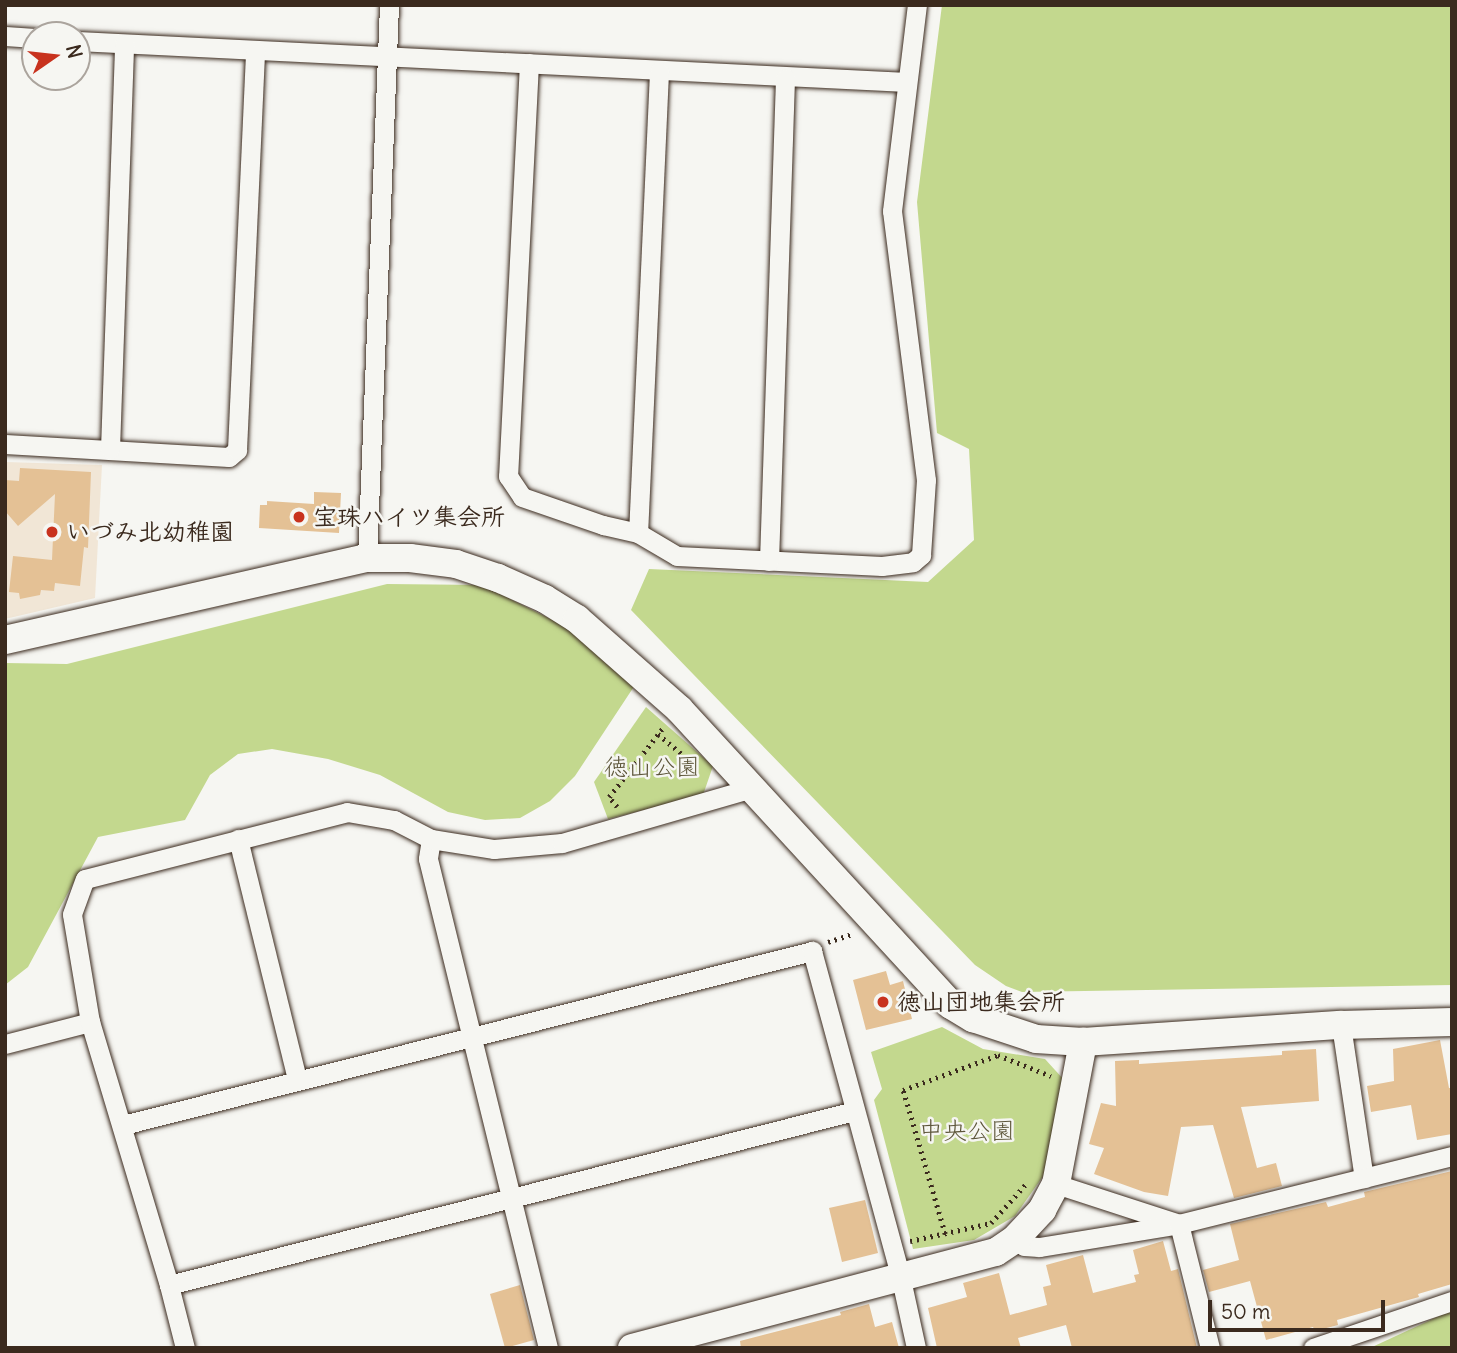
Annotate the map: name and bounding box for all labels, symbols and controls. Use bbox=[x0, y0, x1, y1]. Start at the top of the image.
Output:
north arrow bbox=[21, 21, 91, 91]
text: N bbox=[61, 42, 88, 61]
place label: 宝珠ハイツ集会所 bbox=[313, 503, 505, 531]
marker: 宝珠ハイツ集会所 bbox=[291, 509, 307, 525]
place label: いづみ北幼稚園 bbox=[66, 518, 234, 546]
marker: いづみ北幼稚園 bbox=[44, 524, 60, 540]
park label: 徳山公園 bbox=[604, 753, 700, 781]
place label: 徳山団地集会所 bbox=[897, 988, 1065, 1016]
marker: 徳山団地集会所 bbox=[875, 994, 891, 1010]
park label: 中央公園 bbox=[919, 1117, 1015, 1145]
scale bar bbox=[1212, 1286, 1389, 1330]
text: 50 m bbox=[1221, 1298, 1270, 1325]

